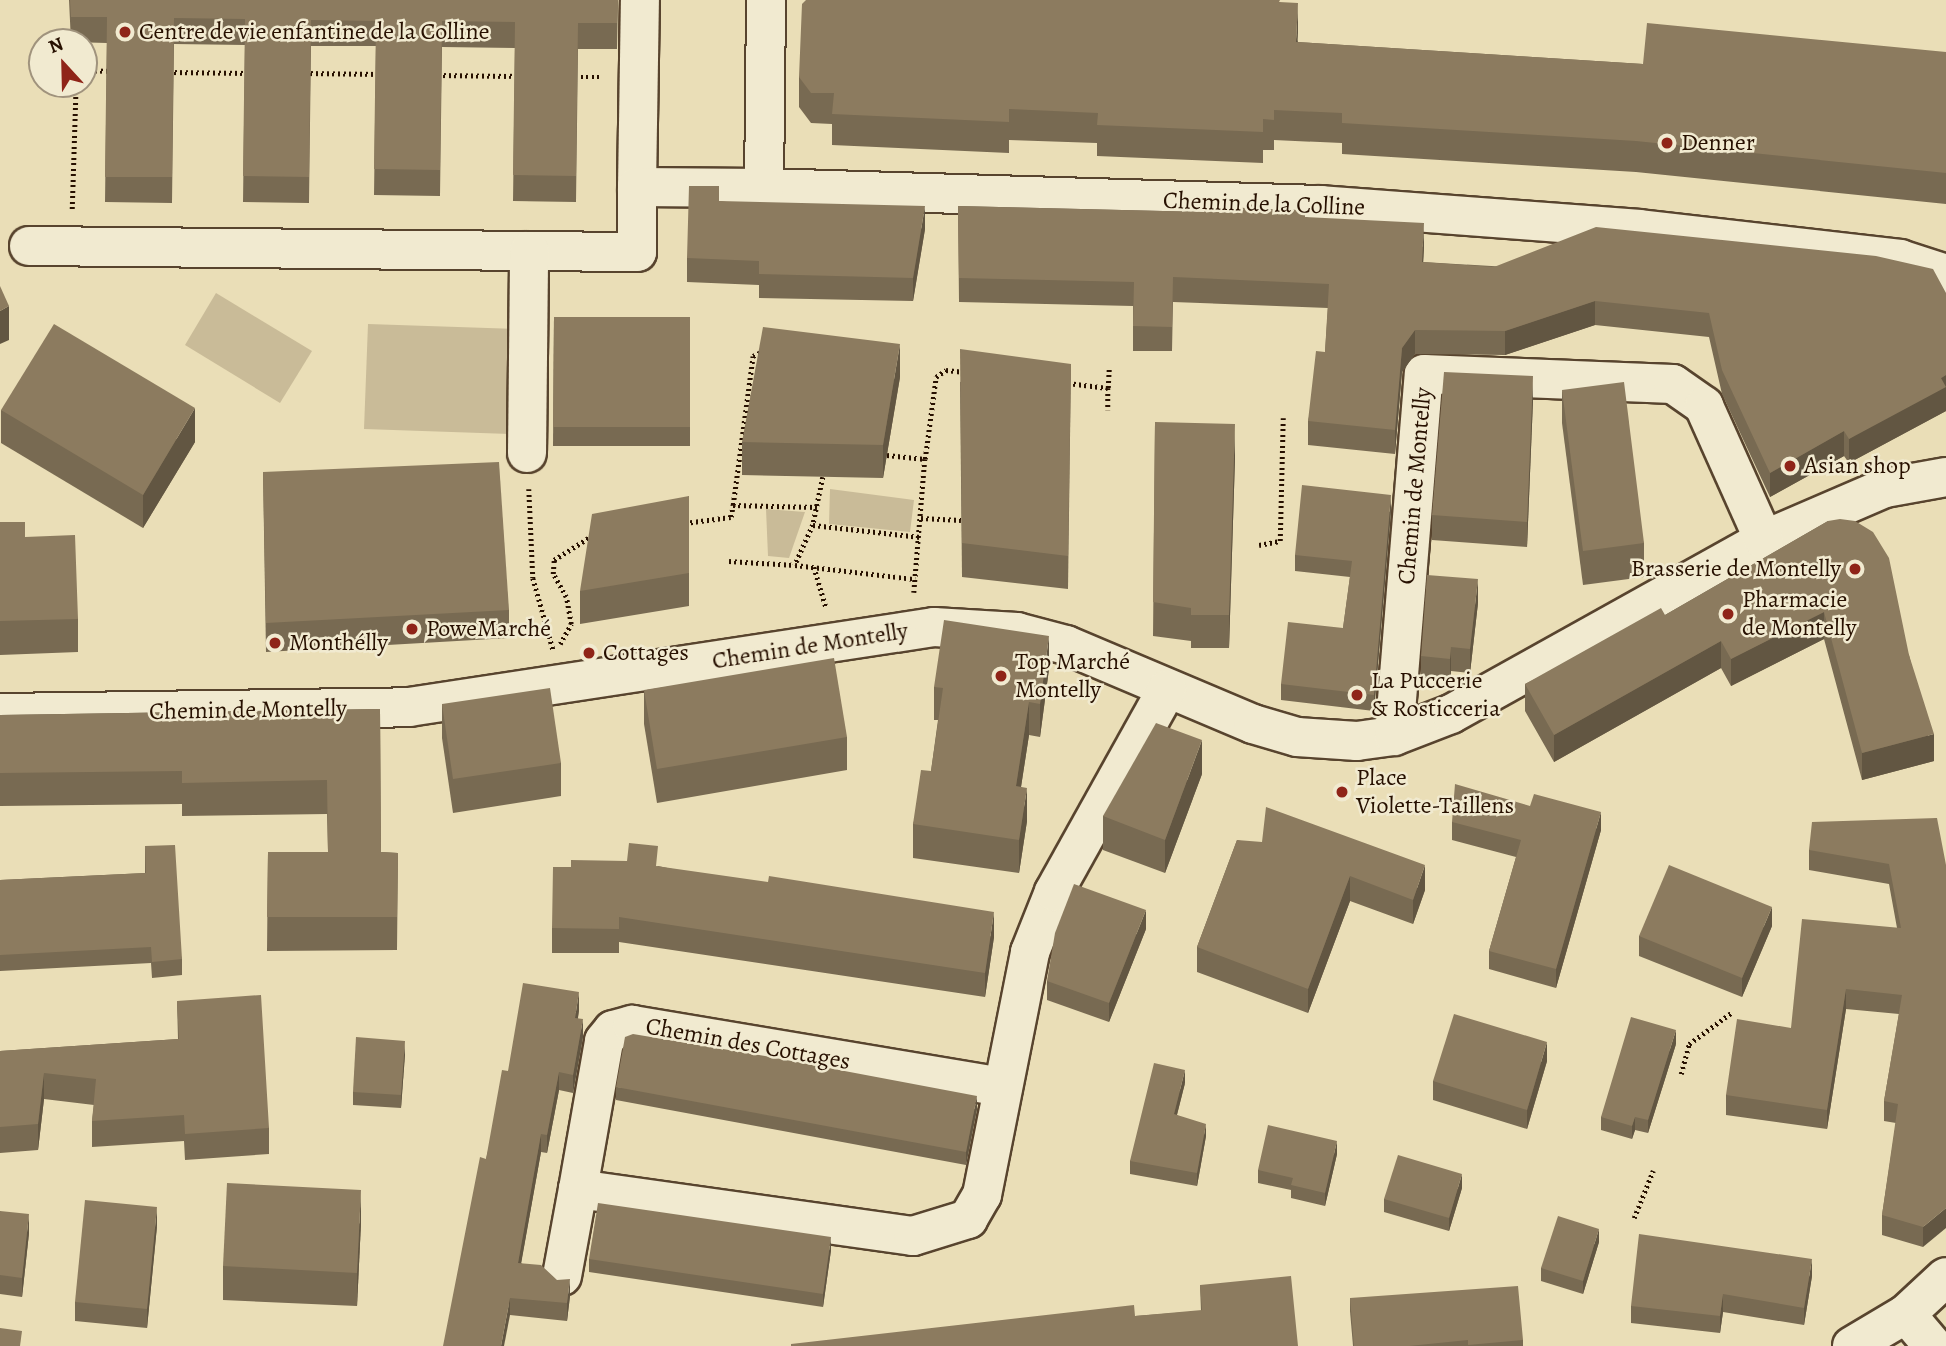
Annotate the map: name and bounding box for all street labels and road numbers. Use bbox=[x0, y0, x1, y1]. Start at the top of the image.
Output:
street label: Chemin de la Colline bbox=[1162, 186, 1366, 222]
street label: Chemin de Montelly bbox=[1392, 386, 1438, 586]
street label: Chemin de Montelly bbox=[710, 616, 910, 676]
street label: Chemin de Montelly bbox=[149, 694, 347, 726]
street label: Chemin des Cottages bbox=[643, 1012, 853, 1076]

